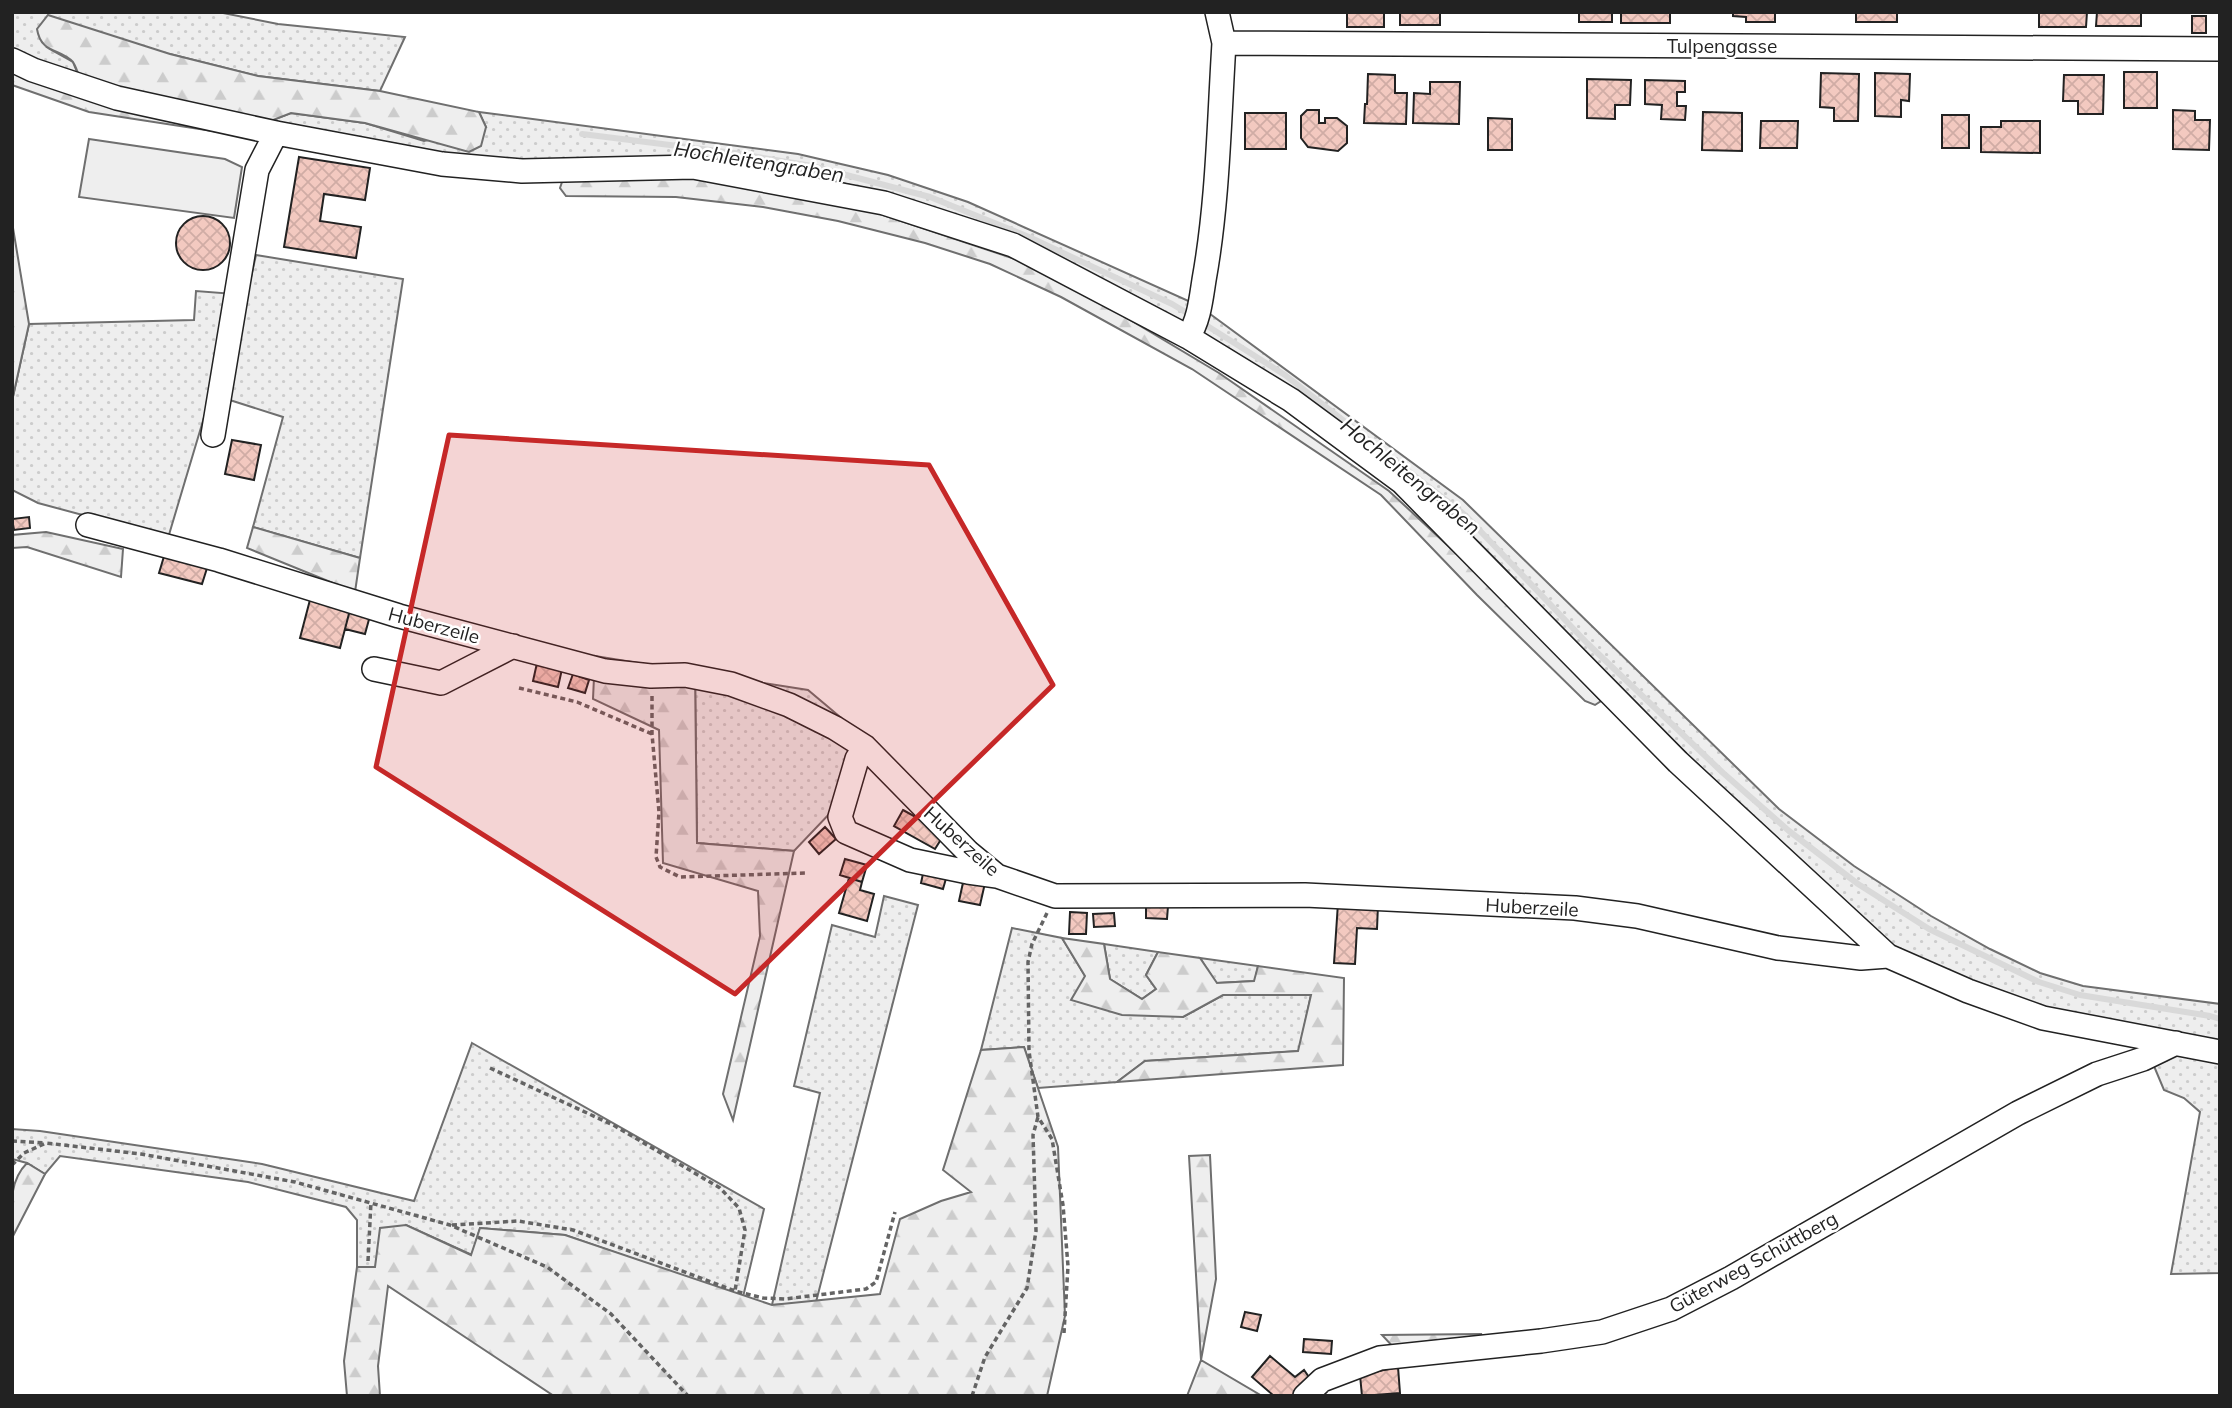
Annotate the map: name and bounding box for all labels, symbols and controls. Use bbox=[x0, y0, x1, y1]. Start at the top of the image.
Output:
street label: Tulpengasse bbox=[1667, 34, 1777, 58]
water label: Hochleitengraben bbox=[672, 135, 846, 187]
water label: Hochleitengraben bbox=[1336, 412, 1486, 540]
street label: Huberzeile bbox=[386, 601, 482, 649]
street label: Huberzeile bbox=[919, 801, 1005, 881]
street label: Huberzeile bbox=[1485, 893, 1579, 921]
street label: Güterweg Schüttberg bbox=[1665, 1206, 1841, 1318]

